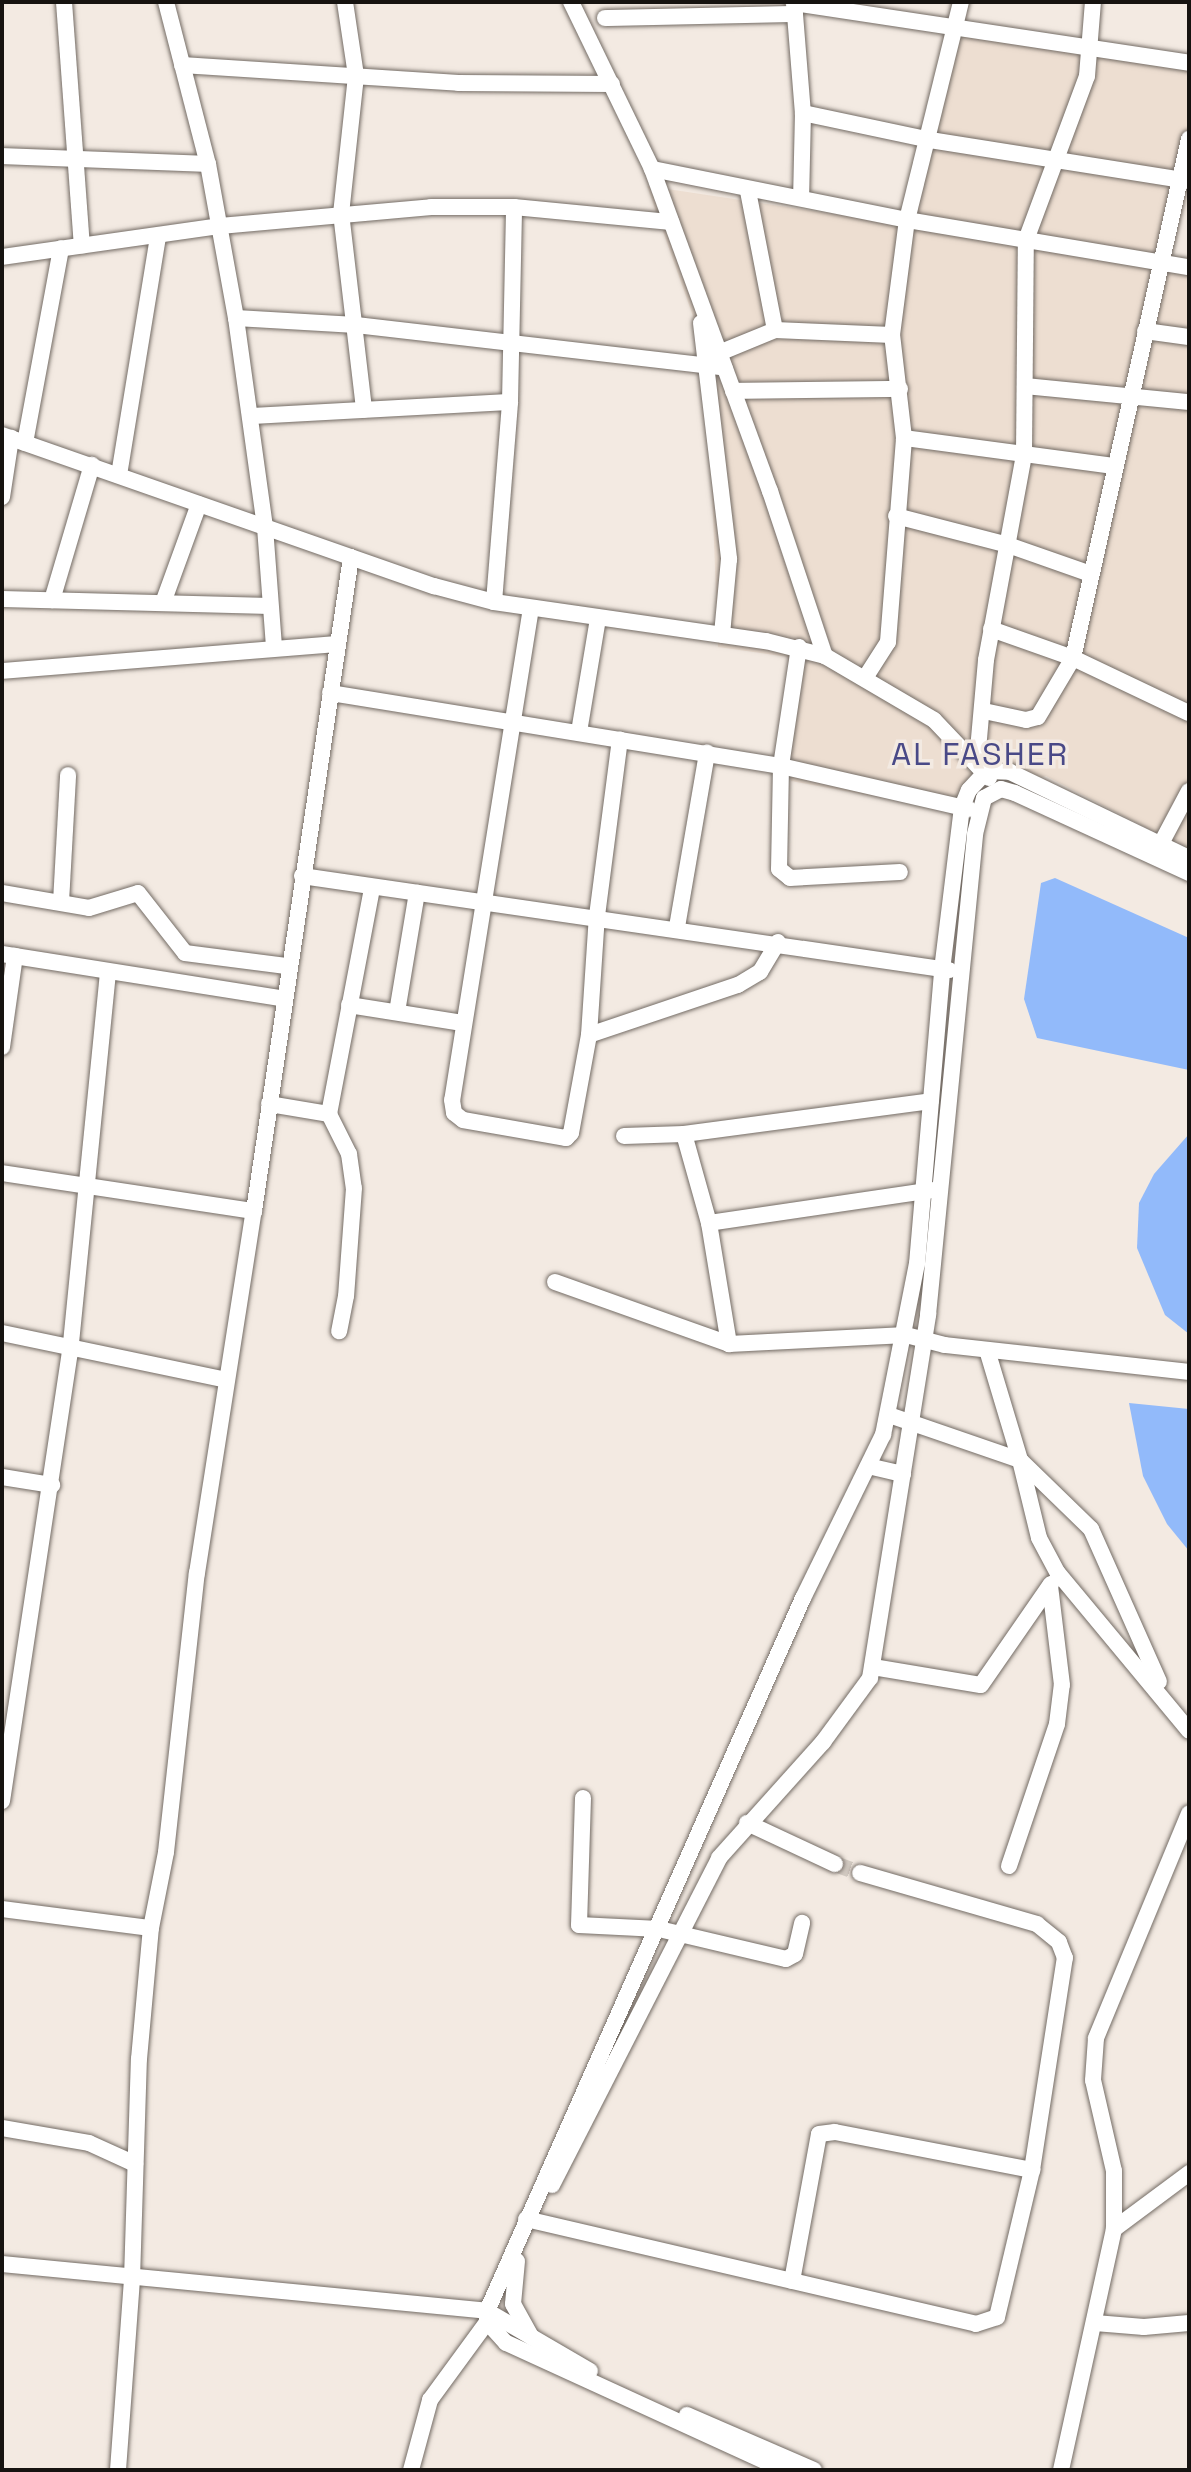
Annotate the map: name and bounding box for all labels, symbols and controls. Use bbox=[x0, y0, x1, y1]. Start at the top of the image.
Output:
district label: AL FASHER bbox=[891, 735, 1069, 773]

